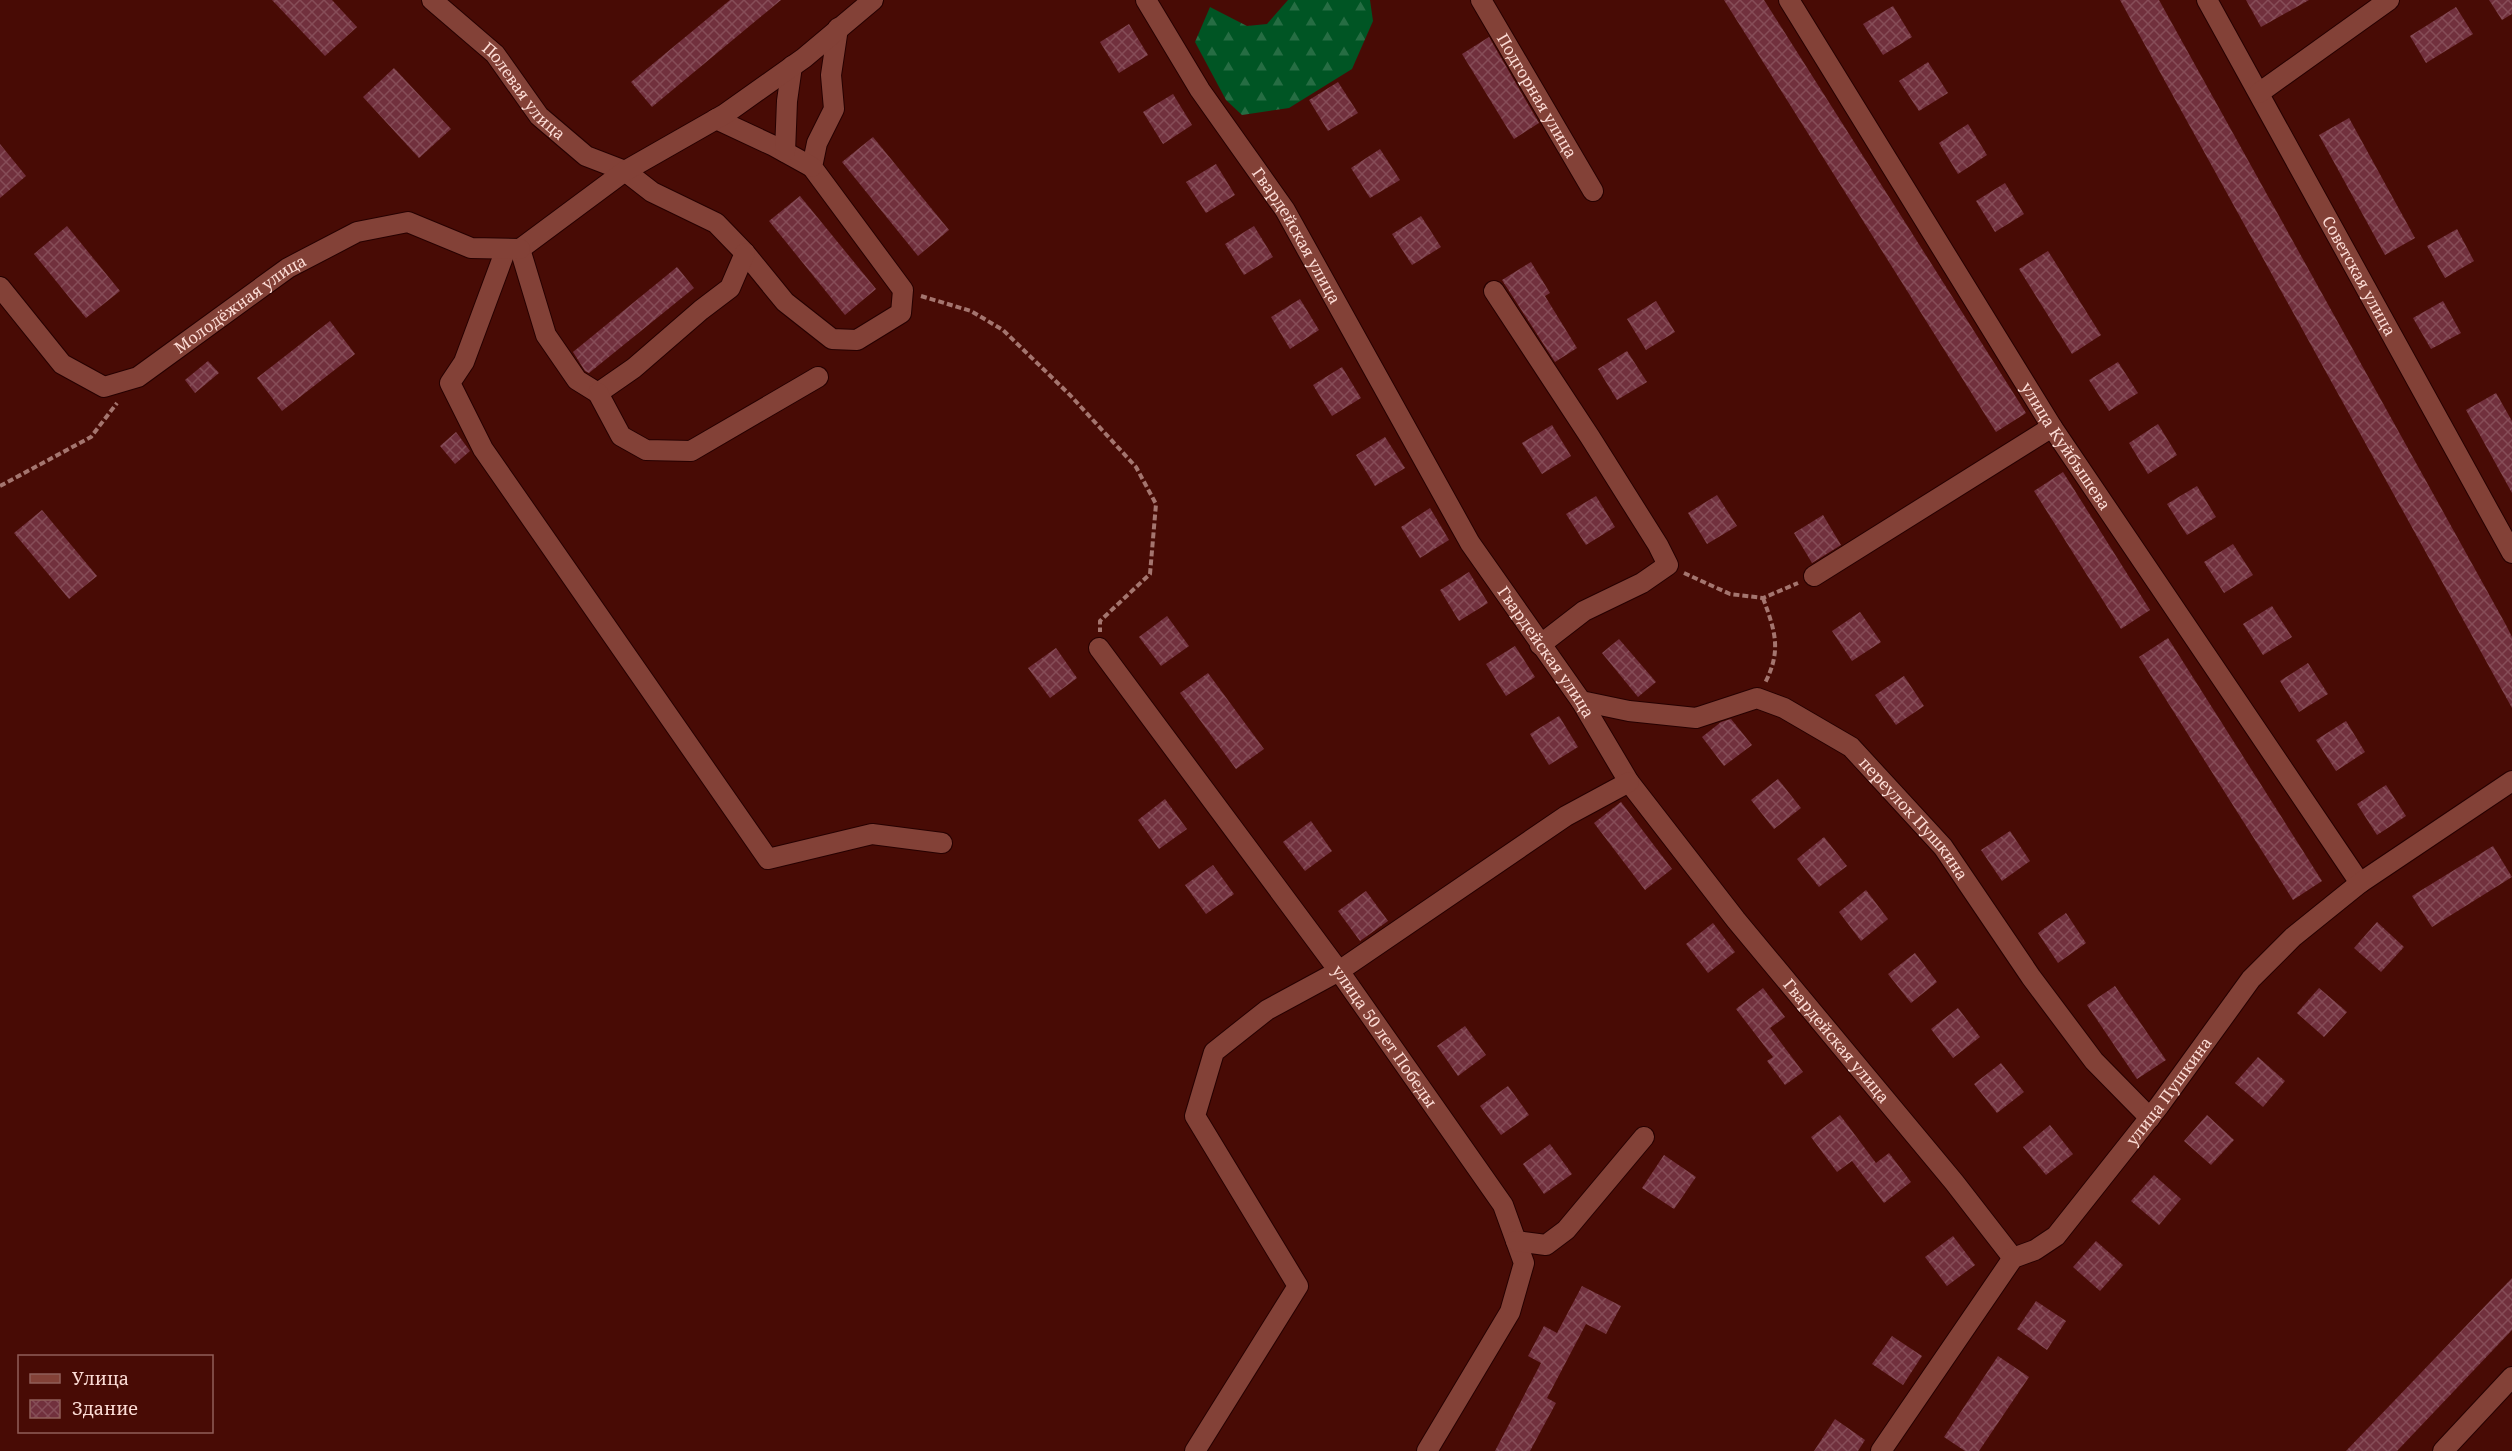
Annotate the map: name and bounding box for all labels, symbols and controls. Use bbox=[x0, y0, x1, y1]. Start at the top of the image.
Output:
street label: Подгорная улица bbox=[1492, 29, 1582, 162]
street label: Полевая улица bbox=[478, 37, 570, 145]
street label: Гвардейская улица bbox=[1247, 163, 1346, 308]
street label: Советская улица bbox=[2317, 212, 2401, 340]
street label: Молодёжная улица bbox=[170, 249, 310, 358]
street label: улица Куйбышева bbox=[2016, 378, 2116, 514]
street label: Гвардейская улица bbox=[1493, 582, 1600, 722]
street label: переулок Пушкина bbox=[1854, 752, 1973, 884]
street label: улица 50 лет Победы bbox=[1327, 960, 1442, 1112]
street label: Гвардейская улица bbox=[1778, 974, 1895, 1108]
street label: улица Пушкина bbox=[2121, 1032, 2217, 1150]
legend bbox=[18, 1355, 213, 1433]
text: Улица bbox=[72, 1366, 129, 1390]
text: Здание bbox=[72, 1396, 138, 1420]

